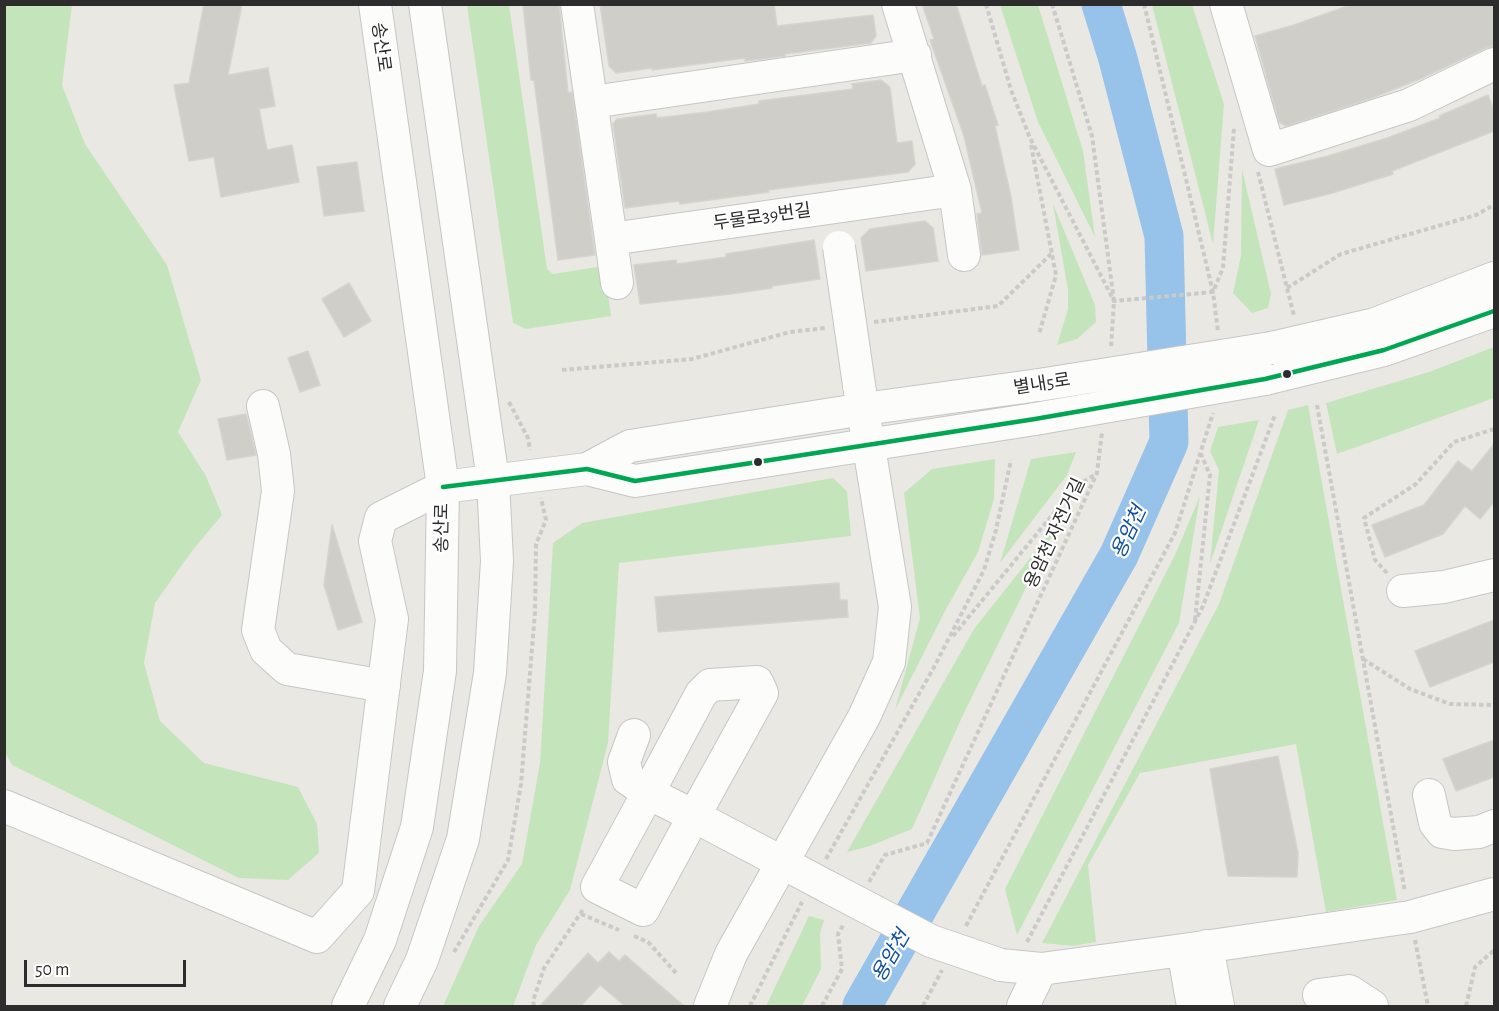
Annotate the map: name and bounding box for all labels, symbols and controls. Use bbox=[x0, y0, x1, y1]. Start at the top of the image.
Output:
street label: 송산로 bbox=[367, 21, 395, 73]
street label: 두물로39번길 bbox=[712, 199, 812, 235]
unlabelled marker bbox=[1281, 368, 1293, 380]
street label: 별내5로 bbox=[1012, 369, 1072, 399]
unlabelled marker bbox=[752, 456, 764, 468]
street label: 용암천 자전거길 bbox=[1020, 475, 1090, 591]
water label: 용암천 bbox=[1106, 502, 1152, 562]
street label: 송산로 bbox=[431, 503, 453, 553]
water label: 용암천 bbox=[867, 926, 915, 986]
scale bar bbox=[27, 948, 189, 986]
text: 50 m bbox=[35, 961, 69, 979]

